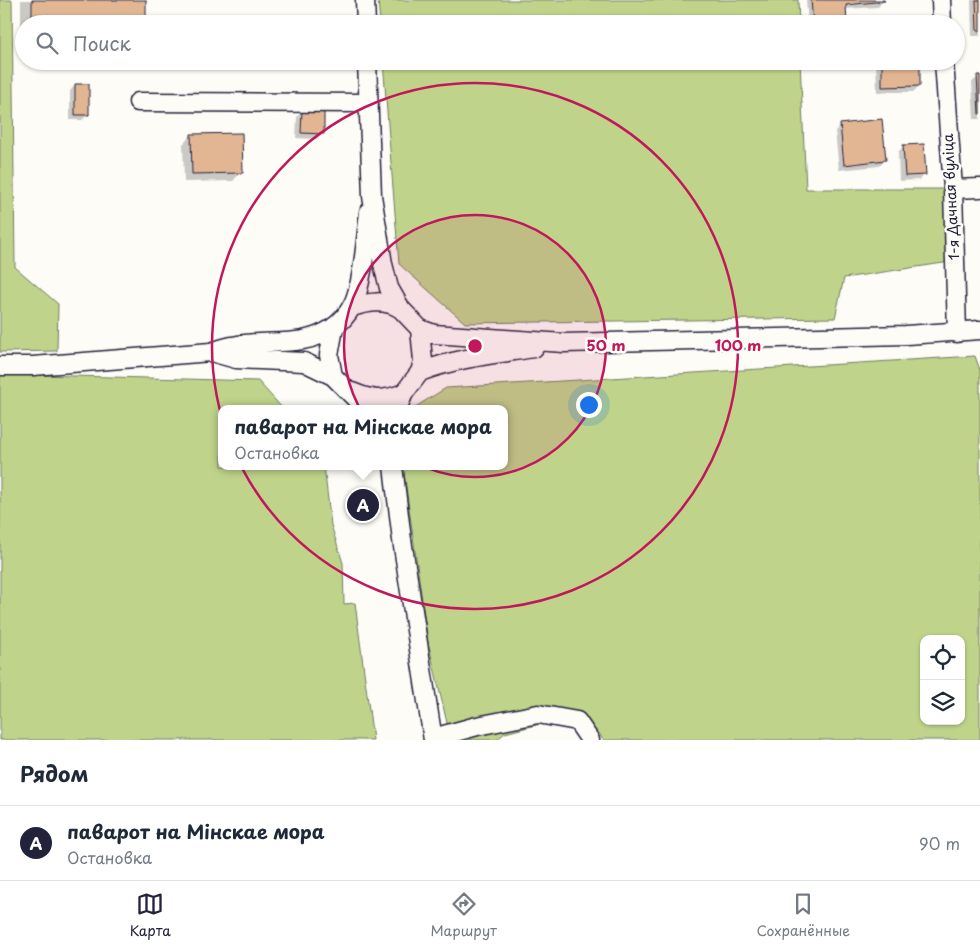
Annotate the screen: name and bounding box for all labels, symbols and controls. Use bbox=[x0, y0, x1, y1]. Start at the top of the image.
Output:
search box bbox=[15, 15, 965, 70]
icon: search bbox=[33, 29, 61, 57]
text: Поиск bbox=[73, 29, 131, 57]
street label: 1-я Дачная вуліца bbox=[937, 133, 964, 261]
text: 50 m bbox=[587, 333, 625, 356]
text: 100 m bbox=[715, 333, 761, 356]
centre of rings bbox=[466, 337, 484, 355]
your location bbox=[576, 392, 602, 418]
popup bbox=[218, 405, 508, 470]
text: паварот на Мінскае мора bbox=[234, 412, 492, 440]
text: Остановка bbox=[234, 440, 319, 464]
pin: A bbox=[347, 486, 379, 524]
map controls bbox=[920, 635, 965, 725]
button: locate bbox=[920, 635, 965, 680]
button: layers bbox=[920, 680, 965, 725]
text: Рядом bbox=[20, 757, 88, 789]
text: паварот на Мінскае мора bbox=[67, 817, 325, 845]
text: A bbox=[30, 831, 42, 855]
text: 90 m bbox=[919, 831, 960, 855]
text: Остановка bbox=[67, 845, 152, 869]
tab: Карта bbox=[130, 890, 171, 941]
tab: Маршрут bbox=[431, 890, 497, 941]
tab: Сохранённые bbox=[757, 890, 850, 941]

